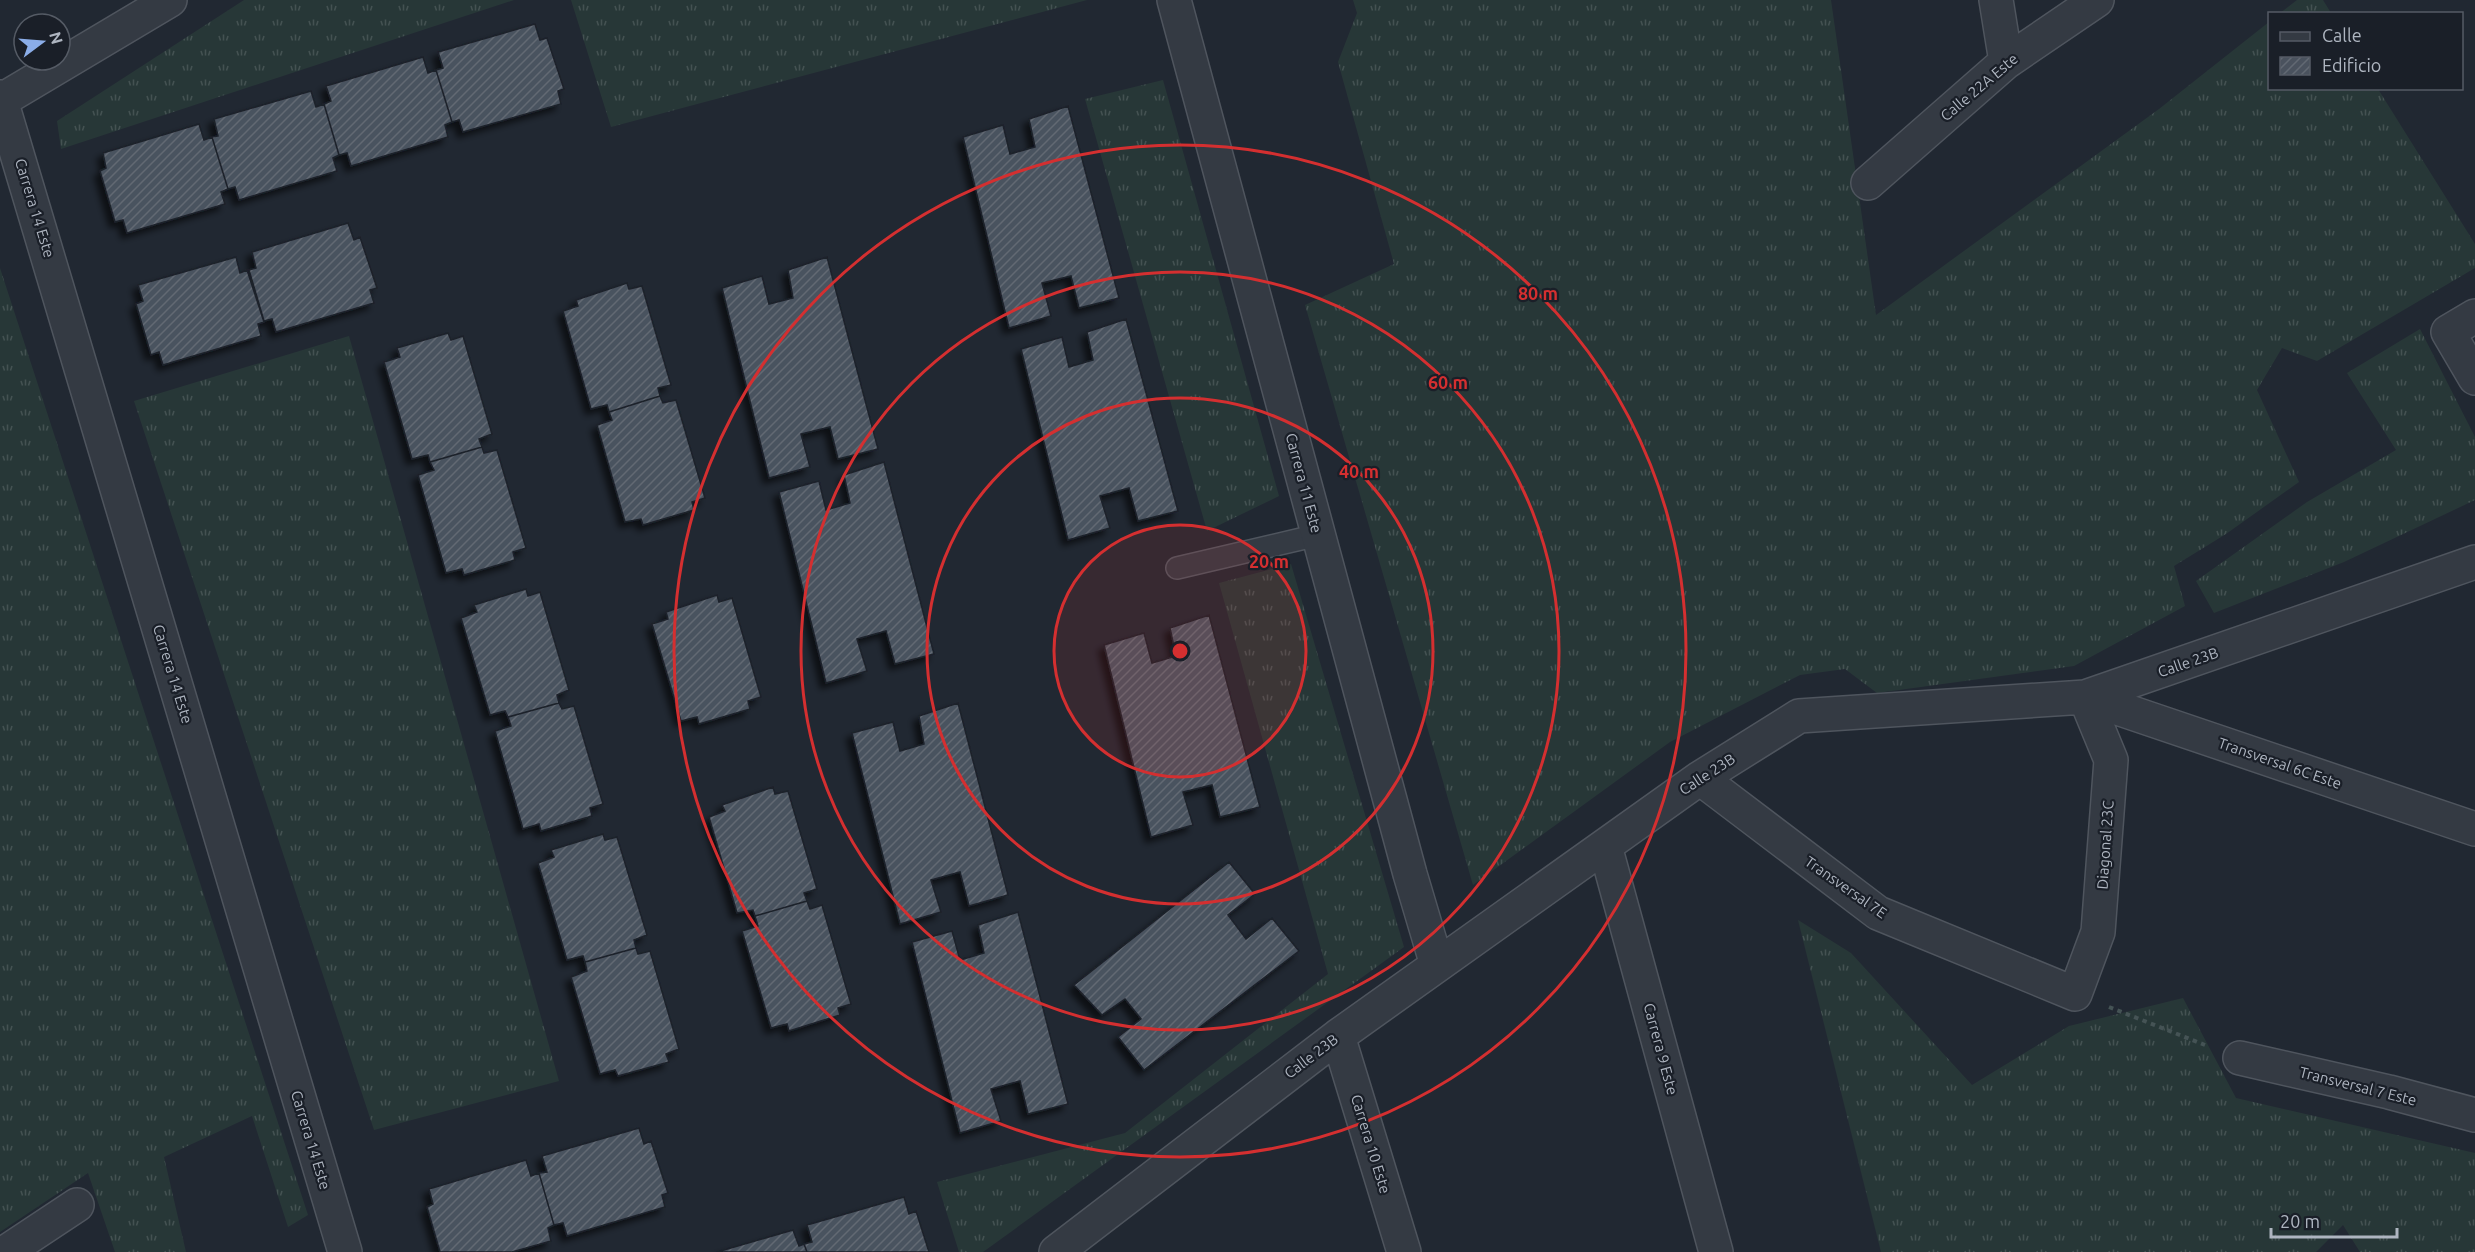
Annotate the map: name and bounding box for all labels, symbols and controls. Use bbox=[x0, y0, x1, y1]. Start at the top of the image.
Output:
north arrow bbox=[12, 12, 72, 72]
legend bbox=[2268, 12, 2463, 90]
text: Calle bbox=[2322, 25, 2362, 45]
text: N bbox=[46, 30, 67, 46]
street label: Calle 22A Este bbox=[1937, 50, 2021, 124]
text: Edificio bbox=[2322, 55, 2381, 75]
street label: Carrera 14 Este bbox=[12, 156, 58, 260]
text: 80 m bbox=[1518, 283, 1558, 303]
text: 60 m bbox=[1428, 372, 1468, 392]
street label: Carrera 11 Este bbox=[1282, 431, 1326, 535]
text: 40 m bbox=[1339, 461, 1379, 481]
text: 20 m bbox=[1249, 551, 1289, 571]
street label: Carrera 14 Este bbox=[150, 622, 196, 726]
centre of rings bbox=[1170, 641, 1190, 661]
street label: Calle 23B bbox=[2155, 644, 2221, 680]
street label: Transversal 6C Este bbox=[2216, 734, 2344, 792]
street label: Calle 23B bbox=[1676, 750, 1738, 798]
street label: Diagonal 23C bbox=[2093, 800, 2117, 890]
street label: Transversal 7E bbox=[1802, 853, 1890, 921]
street label: Carrera 9 Este bbox=[1641, 1001, 1681, 1097]
street label: Calle 23B bbox=[1281, 1030, 1341, 1082]
street label: Transversal 7 Este bbox=[2298, 1063, 2418, 1109]
street label: Carrera 14 Este bbox=[288, 1088, 334, 1192]
street label: Carrera 10 Este bbox=[1348, 1092, 1394, 1196]
scale bar bbox=[2271, 1201, 2397, 1239]
text: 20 m bbox=[2280, 1211, 2320, 1231]

